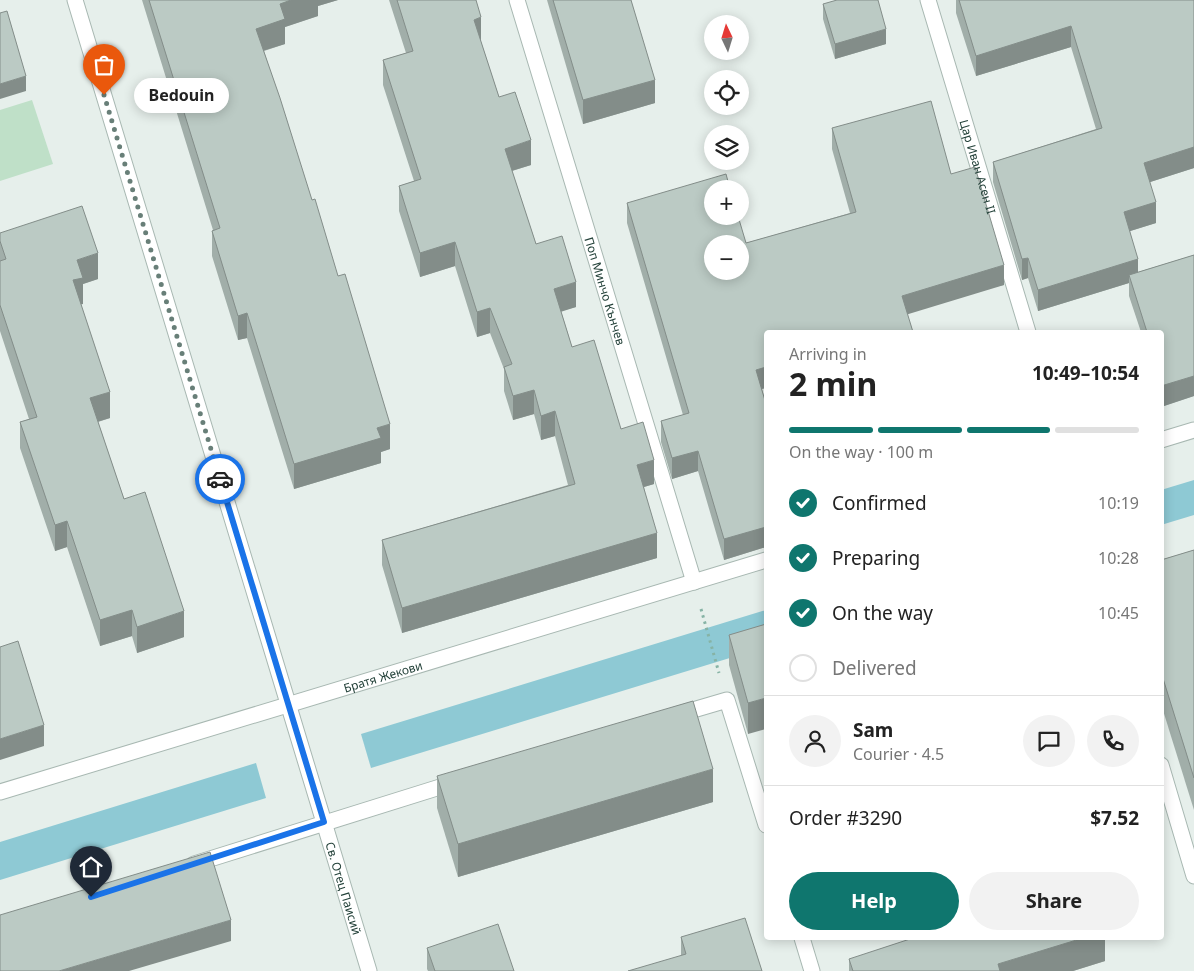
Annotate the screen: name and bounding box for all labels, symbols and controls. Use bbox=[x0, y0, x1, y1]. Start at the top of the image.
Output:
north arrow bbox=[704, 15, 749, 60]
map controls bbox=[704, 15, 749, 280]
pin bbox=[83, 44, 125, 95]
icon: bag bbox=[90, 51, 118, 79]
button: locate bbox=[704, 70, 749, 115]
callout: Bedouin bbox=[134, 78, 229, 112]
text: Bedouin bbox=[149, 84, 214, 106]
street label: Цар Иван Асен II bbox=[956, 117, 1000, 216]
button: layers bbox=[704, 125, 749, 170]
button: + bbox=[704, 180, 749, 225]
street label: Поп Минчо Кънчев bbox=[581, 235, 630, 347]
button: − bbox=[704, 235, 749, 280]
text: Arriving in bbox=[789, 343, 867, 365]
text: 10:49–10:54 bbox=[1032, 360, 1139, 386]
text: 2 min bbox=[789, 362, 877, 405]
text: On the way · 100 m bbox=[789, 441, 933, 463]
courier bbox=[195, 454, 245, 504]
icon: car bbox=[206, 465, 234, 493]
icon: check bbox=[789, 489, 817, 517]
text: Confirmed bbox=[832, 490, 927, 516]
text: 10:19 bbox=[1098, 492, 1139, 514]
icon: check bbox=[789, 544, 817, 572]
text: Preparing bbox=[832, 545, 920, 571]
text: 10:28 bbox=[1098, 547, 1139, 569]
icon: check bbox=[789, 599, 817, 627]
text: On the way bbox=[832, 600, 933, 626]
text: 10:45 bbox=[1098, 602, 1139, 624]
text: Delivered bbox=[832, 655, 917, 681]
street label: Братя Жекови bbox=[341, 656, 424, 696]
button: person bbox=[789, 715, 841, 767]
button: chat bbox=[1023, 715, 1075, 767]
button: phone bbox=[1087, 715, 1139, 767]
text: Sam bbox=[853, 717, 893, 743]
text: Courier · 4.5 bbox=[853, 743, 944, 765]
text: Order #3290 bbox=[789, 805, 902, 831]
text: $7.52 bbox=[1090, 805, 1139, 831]
street label: Св. Отец Паисий bbox=[322, 840, 366, 937]
pin bbox=[70, 846, 112, 897]
icon: home bbox=[77, 853, 105, 881]
button: Help bbox=[789, 872, 959, 930]
button: Share bbox=[969, 872, 1139, 930]

